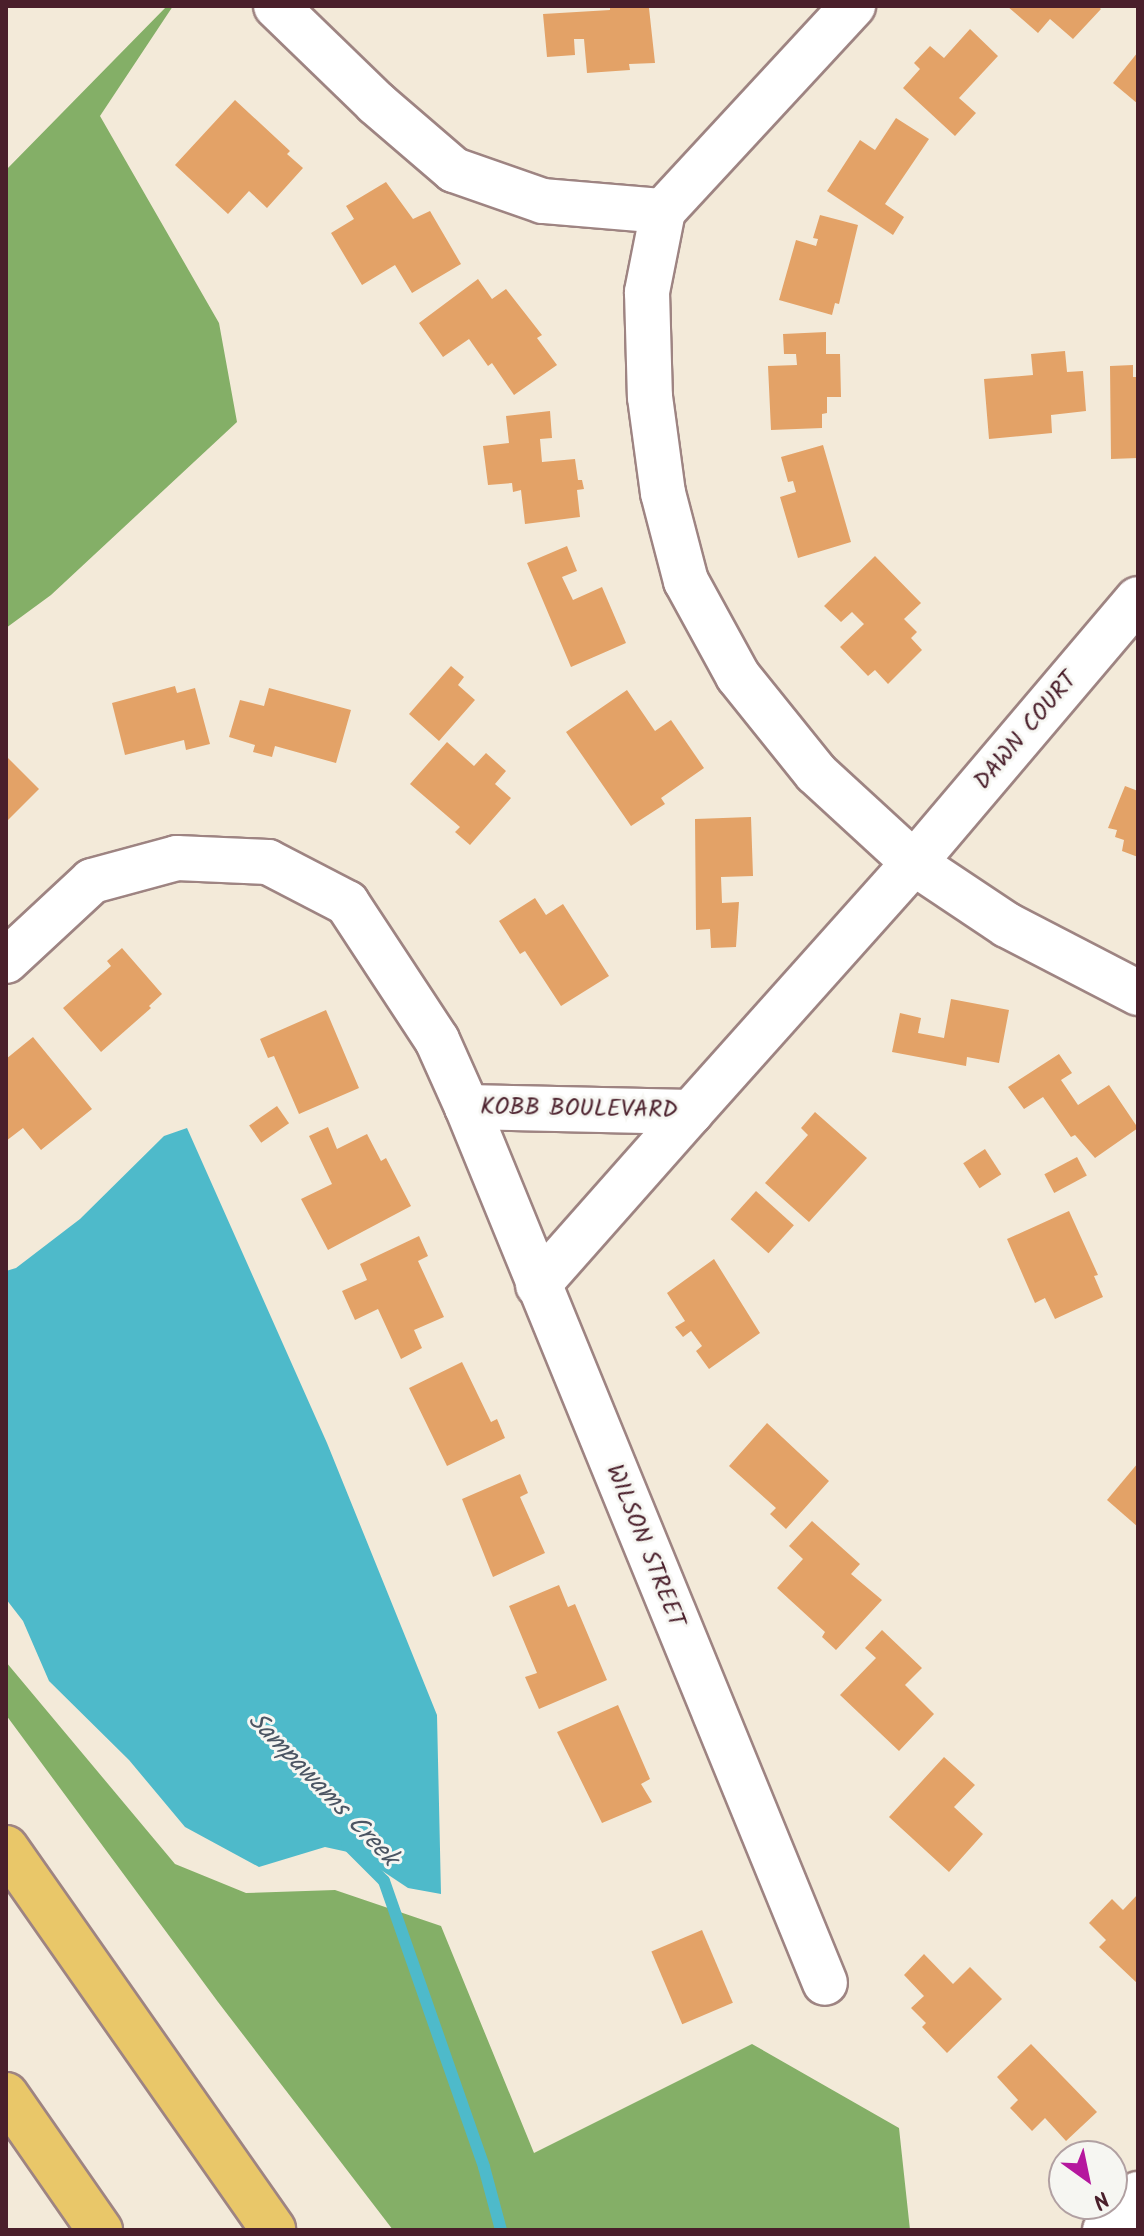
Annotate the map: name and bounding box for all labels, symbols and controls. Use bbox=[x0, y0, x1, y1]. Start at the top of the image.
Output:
street label: DAWN COURT bbox=[968, 666, 1084, 796]
street label: KOBB BOULEVARD bbox=[480, 1093, 678, 1125]
street label: WILSON STREET bbox=[599, 1460, 691, 1632]
water label: Sampawams Creek bbox=[240, 1706, 404, 1874]
north arrow bbox=[1048, 2140, 1128, 2220]
text: N bbox=[1085, 2180, 1116, 2217]

